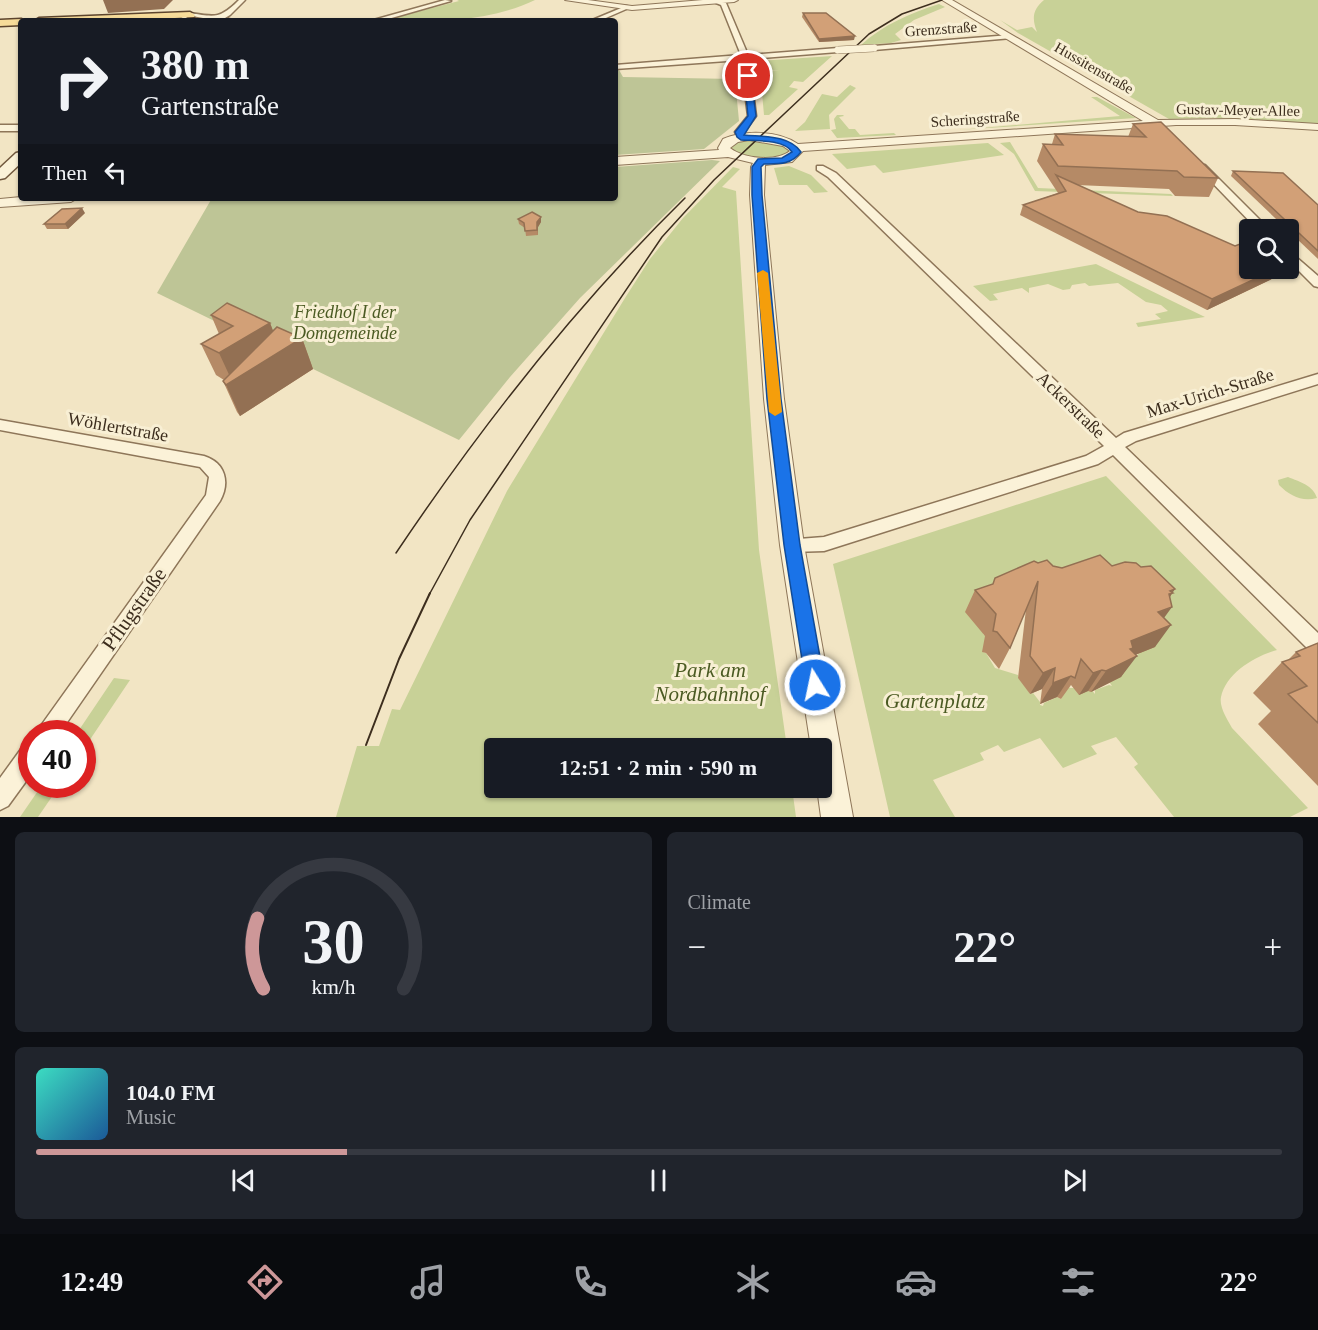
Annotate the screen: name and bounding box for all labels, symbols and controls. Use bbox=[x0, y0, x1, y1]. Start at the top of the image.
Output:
street label: Grenzstraße bbox=[904, 18, 978, 40]
street label: Hussitenstraße bbox=[1052, 39, 1137, 97]
icon: right bbox=[42, 42, 120, 120]
text: 380 m bbox=[141, 42, 250, 88]
pin bbox=[722, 50, 773, 101]
icon: arrive bbox=[731, 59, 764, 92]
text: Gartenstraße bbox=[141, 91, 279, 121]
street label: Gustav-Meyer-Allee bbox=[1176, 101, 1300, 119]
street label: Scheringstraße bbox=[930, 108, 1020, 130]
icon: left bbox=[99, 156, 132, 189]
text: Then bbox=[42, 160, 87, 185]
map controls bbox=[1239, 219, 1299, 279]
button: search bbox=[1239, 219, 1299, 279]
park label: Friedhof I der Domgemeinde bbox=[292, 302, 397, 343]
street label: Max-Urich-Straße bbox=[1144, 364, 1276, 422]
street label: Ackerstraße bbox=[1033, 368, 1109, 442]
street label: Wöhlertstraße bbox=[66, 408, 170, 446]
street label: Pflugstraße bbox=[97, 563, 171, 655]
position arrow bbox=[783, 653, 847, 717]
park label: Park am Nordbahnhof bbox=[653, 658, 769, 706]
park label: Gartenplatz bbox=[885, 689, 985, 713]
speed limit sign: 40 bbox=[18, 720, 96, 798]
text: 12:51 · 2 min · 590 m bbox=[559, 755, 757, 780]
text: Climate bbox=[688, 891, 751, 913]
text: 30 bbox=[302, 907, 364, 976]
text: 22° bbox=[953, 922, 1016, 972]
text: − bbox=[688, 929, 706, 965]
text: + bbox=[1263, 929, 1282, 965]
text: km/h bbox=[311, 975, 356, 999]
text: 104.0 FM bbox=[126, 1080, 215, 1105]
text: Music bbox=[126, 1106, 176, 1128]
icon: previous bbox=[227, 1164, 260, 1197]
icon: pause bbox=[642, 1164, 675, 1197]
icon: next bbox=[1058, 1164, 1091, 1197]
icon: directions bbox=[244, 1261, 286, 1303]
icon: music bbox=[407, 1261, 449, 1303]
icon: phone bbox=[569, 1261, 611, 1303]
icon: climate bbox=[732, 1261, 774, 1303]
icon: car bbox=[895, 1261, 937, 1303]
icon: filters bbox=[1057, 1261, 1099, 1303]
text: 12:49 bbox=[60, 1267, 123, 1297]
text: 22° bbox=[1220, 1267, 1258, 1297]

